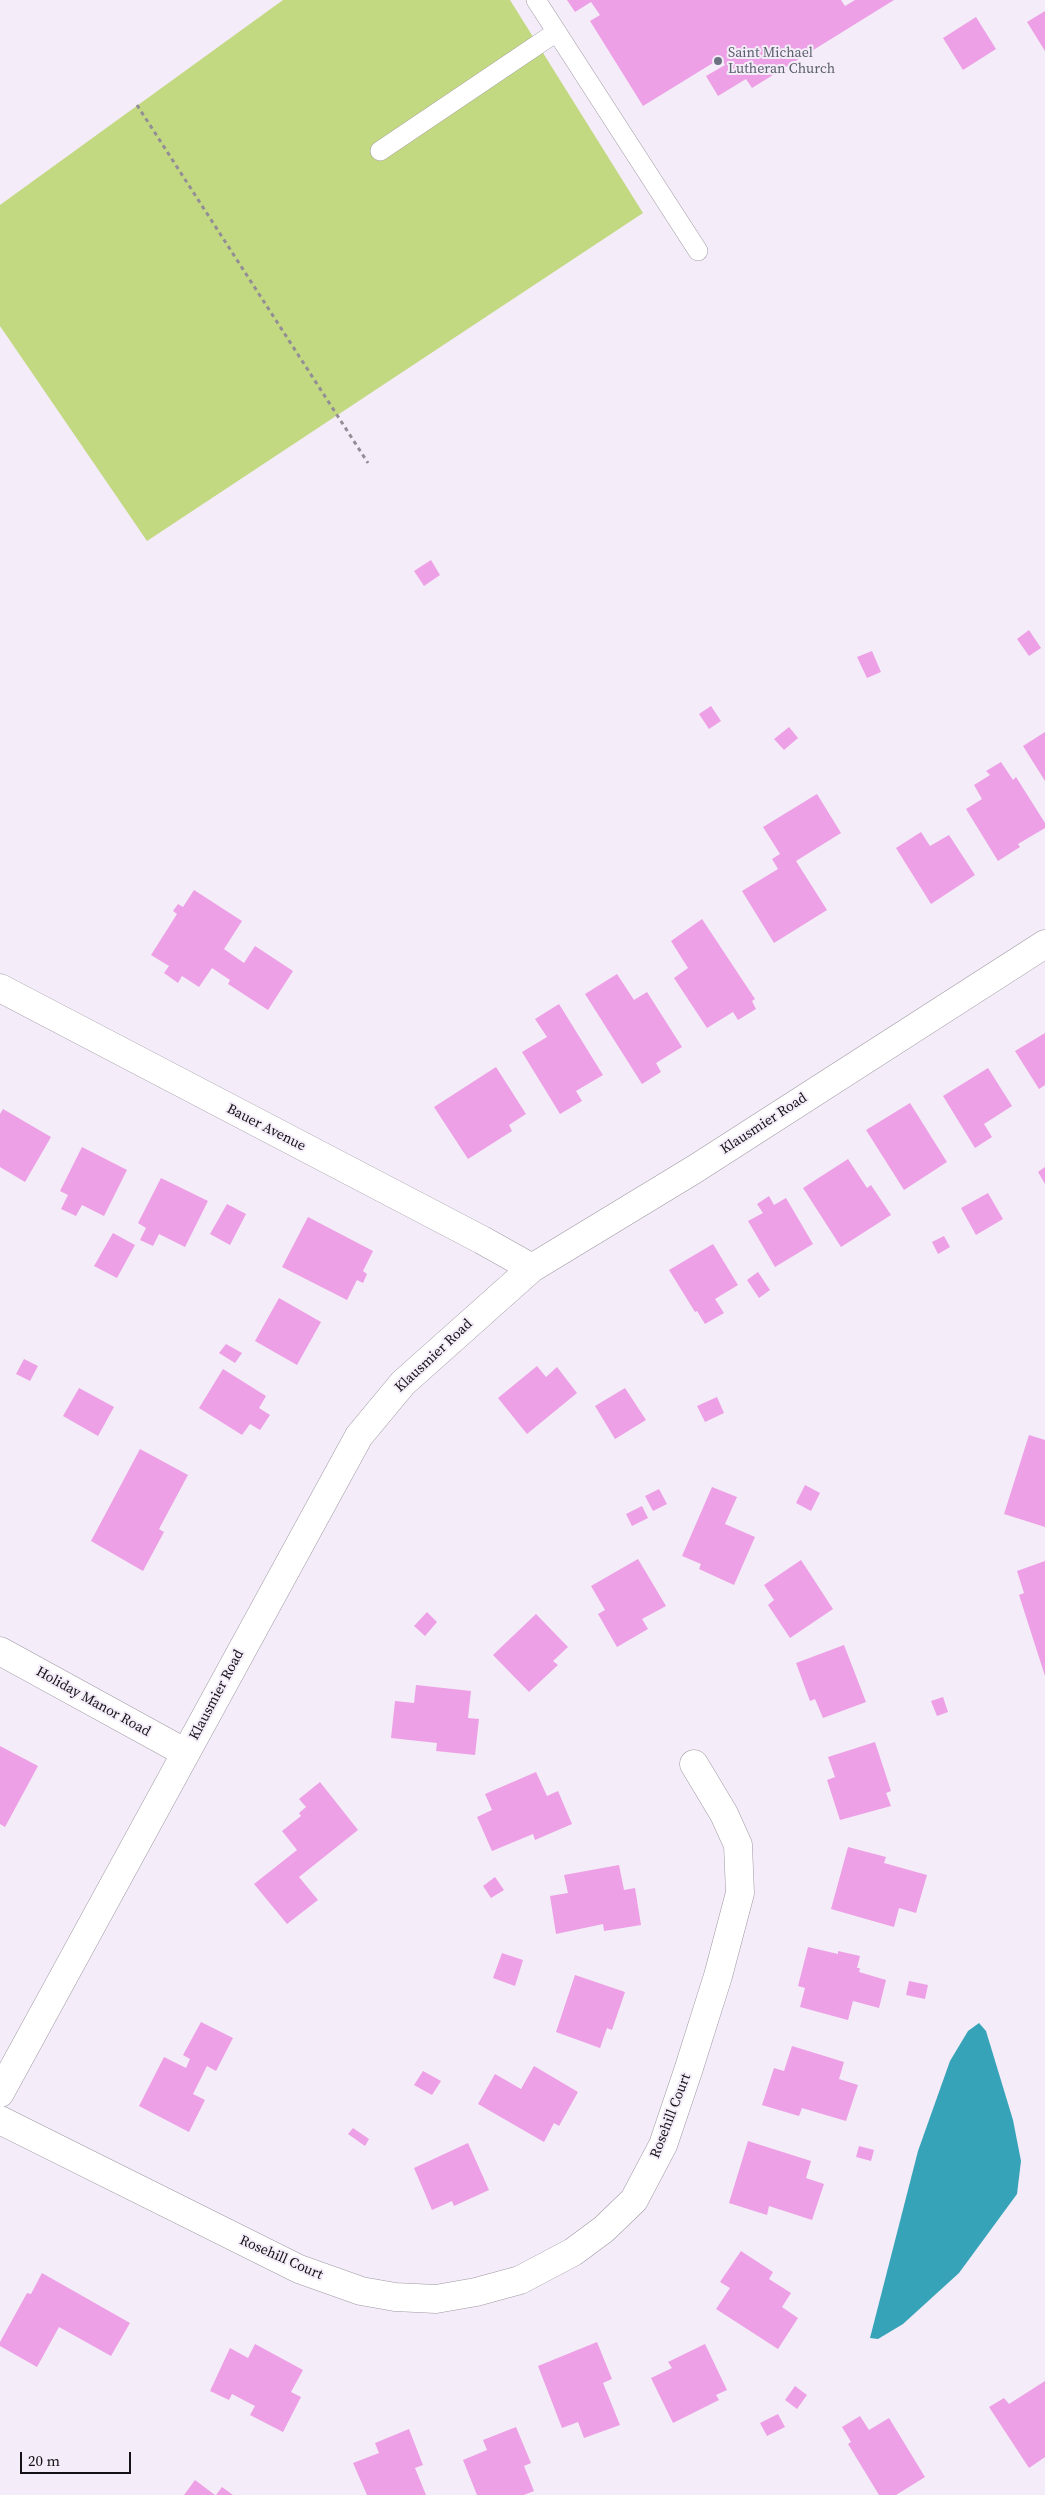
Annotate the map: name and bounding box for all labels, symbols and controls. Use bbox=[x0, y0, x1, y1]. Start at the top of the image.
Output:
place label: Saint Michael Lutheran Church bbox=[728, 45, 835, 78]
marker: Saint Michael Lutheran Church bbox=[712, 55, 724, 67]
street label: Klausmier Road bbox=[718, 1090, 810, 1158]
street label: Bauer Avenue bbox=[224, 1101, 308, 1155]
street label: Klausmier Road bbox=[392, 1316, 476, 1396]
street label: Klausmier Road bbox=[186, 1647, 248, 1743]
street label: Holiday Manor Road bbox=[33, 1664, 153, 1740]
street label: Rosehill Court bbox=[647, 2071, 695, 2161]
street label: Rosehill Court bbox=[237, 2232, 325, 2284]
scale bar bbox=[22, 2442, 134, 2474]
text: 20 m bbox=[28, 2450, 60, 2471]

